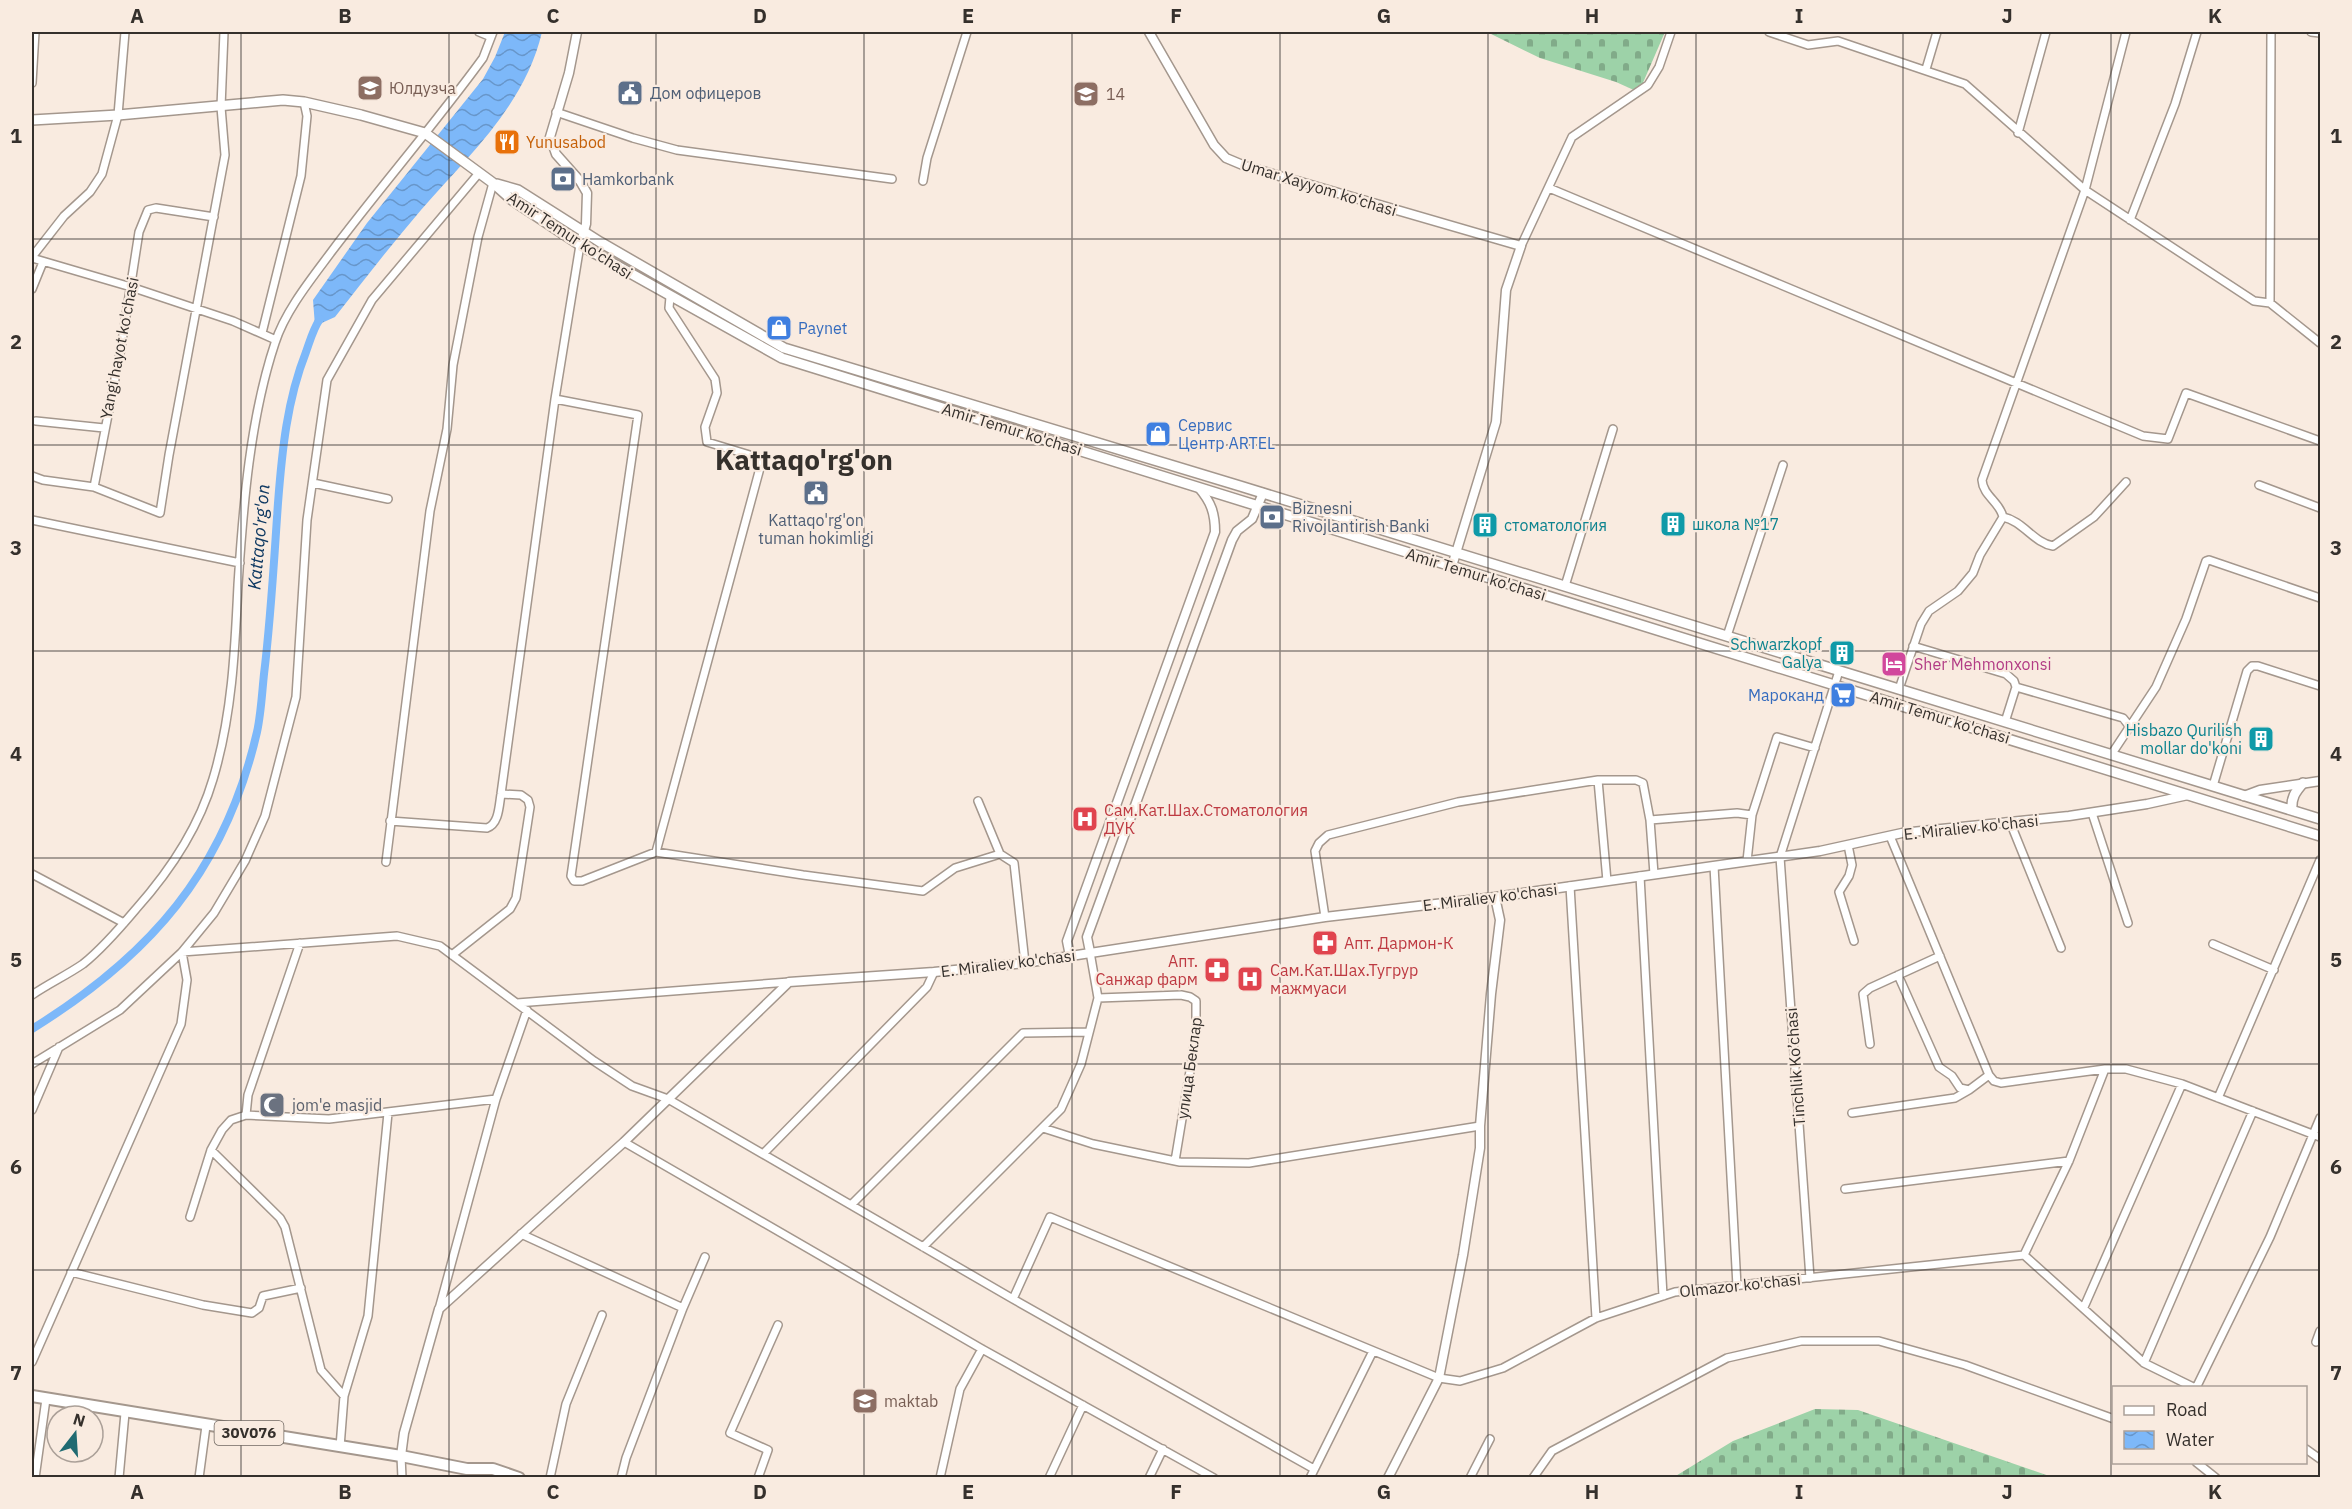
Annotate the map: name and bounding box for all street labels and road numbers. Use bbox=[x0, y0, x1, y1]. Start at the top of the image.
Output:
street label: Umar Xayyom ko‘chasi bbox=[1239, 154, 1399, 220]
street label: Amir Temur ko'chasi bbox=[504, 187, 636, 283]
street label: Yangi hayot ko'chasi bbox=[95, 275, 143, 421]
street label: Amir Temur ko'chasi bbox=[940, 398, 1084, 460]
street label: Amir Temur ko'chasi bbox=[1404, 543, 1548, 605]
street label: Amir Temur ko'chasi bbox=[1868, 686, 2012, 748]
street label: E. Miraliev ko'chasi bbox=[1903, 810, 2039, 844]
street label: E. Miraliev ko'chasi bbox=[1422, 879, 1558, 915]
street label: E. Miraliev ko'chasi bbox=[940, 945, 1076, 981]
street label: Tinchlik Ko’chasi bbox=[1781, 1007, 1809, 1127]
street label: улица Беклар bbox=[1172, 1016, 1206, 1120]
street label: Olmazor ko'chasi bbox=[1678, 1269, 1802, 1301]
road number: 30V076 bbox=[214, 1421, 284, 1445]

